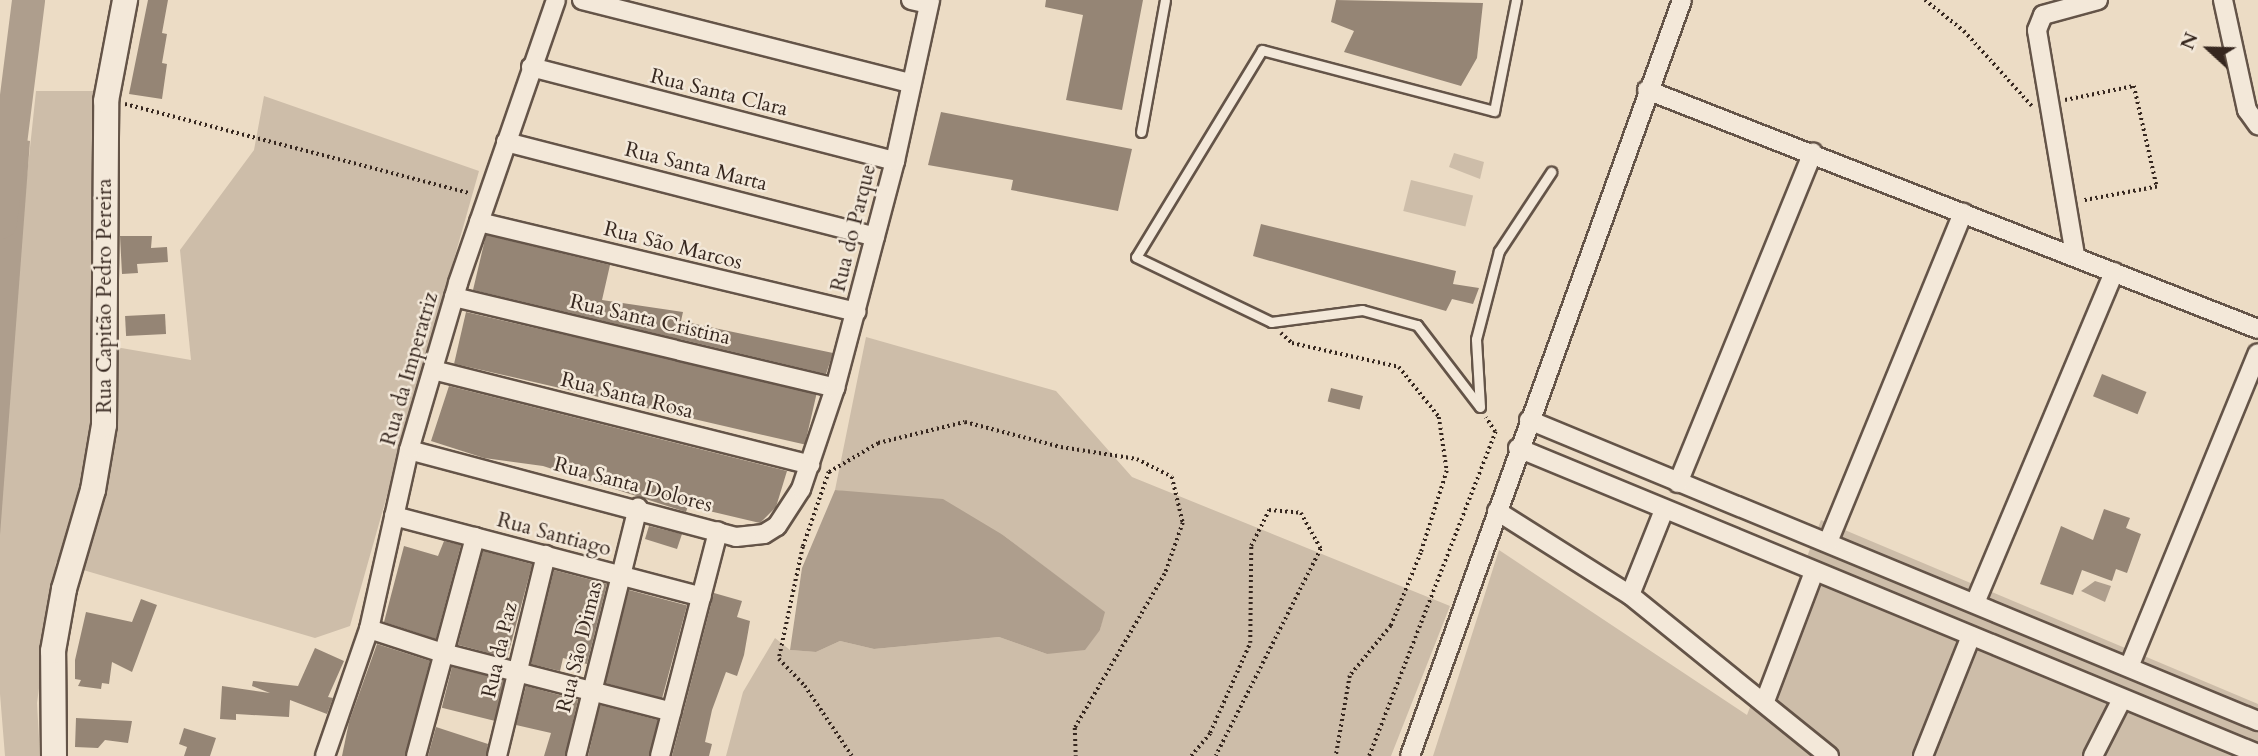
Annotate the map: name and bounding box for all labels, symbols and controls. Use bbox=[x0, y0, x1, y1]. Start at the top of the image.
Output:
north arrow bbox=[2174, 14, 2244, 84]
text: N bbox=[2174, 29, 2205, 54]
street label: Rua Santa Clara bbox=[648, 64, 790, 122]
street label: Rua Santa Marta bbox=[622, 137, 770, 197]
street label: Rua do Parque bbox=[826, 162, 882, 294]
street label: Rua Capitão Pedro Pereira bbox=[92, 178, 118, 414]
street label: Rua São Marcos bbox=[601, 217, 745, 275]
street label: Rua da Imperatriz bbox=[376, 289, 444, 449]
street label: Rua Santa Cristina bbox=[567, 289, 733, 351]
street label: Rua Santa Rosa bbox=[558, 367, 696, 425]
street label: Rua Santa Dolores bbox=[551, 452, 715, 518]
street label: Rua Santiago bbox=[494, 508, 614, 562]
street label: Rua São Dimas bbox=[552, 579, 608, 715]
street label: Rua da Paz bbox=[477, 600, 523, 700]

